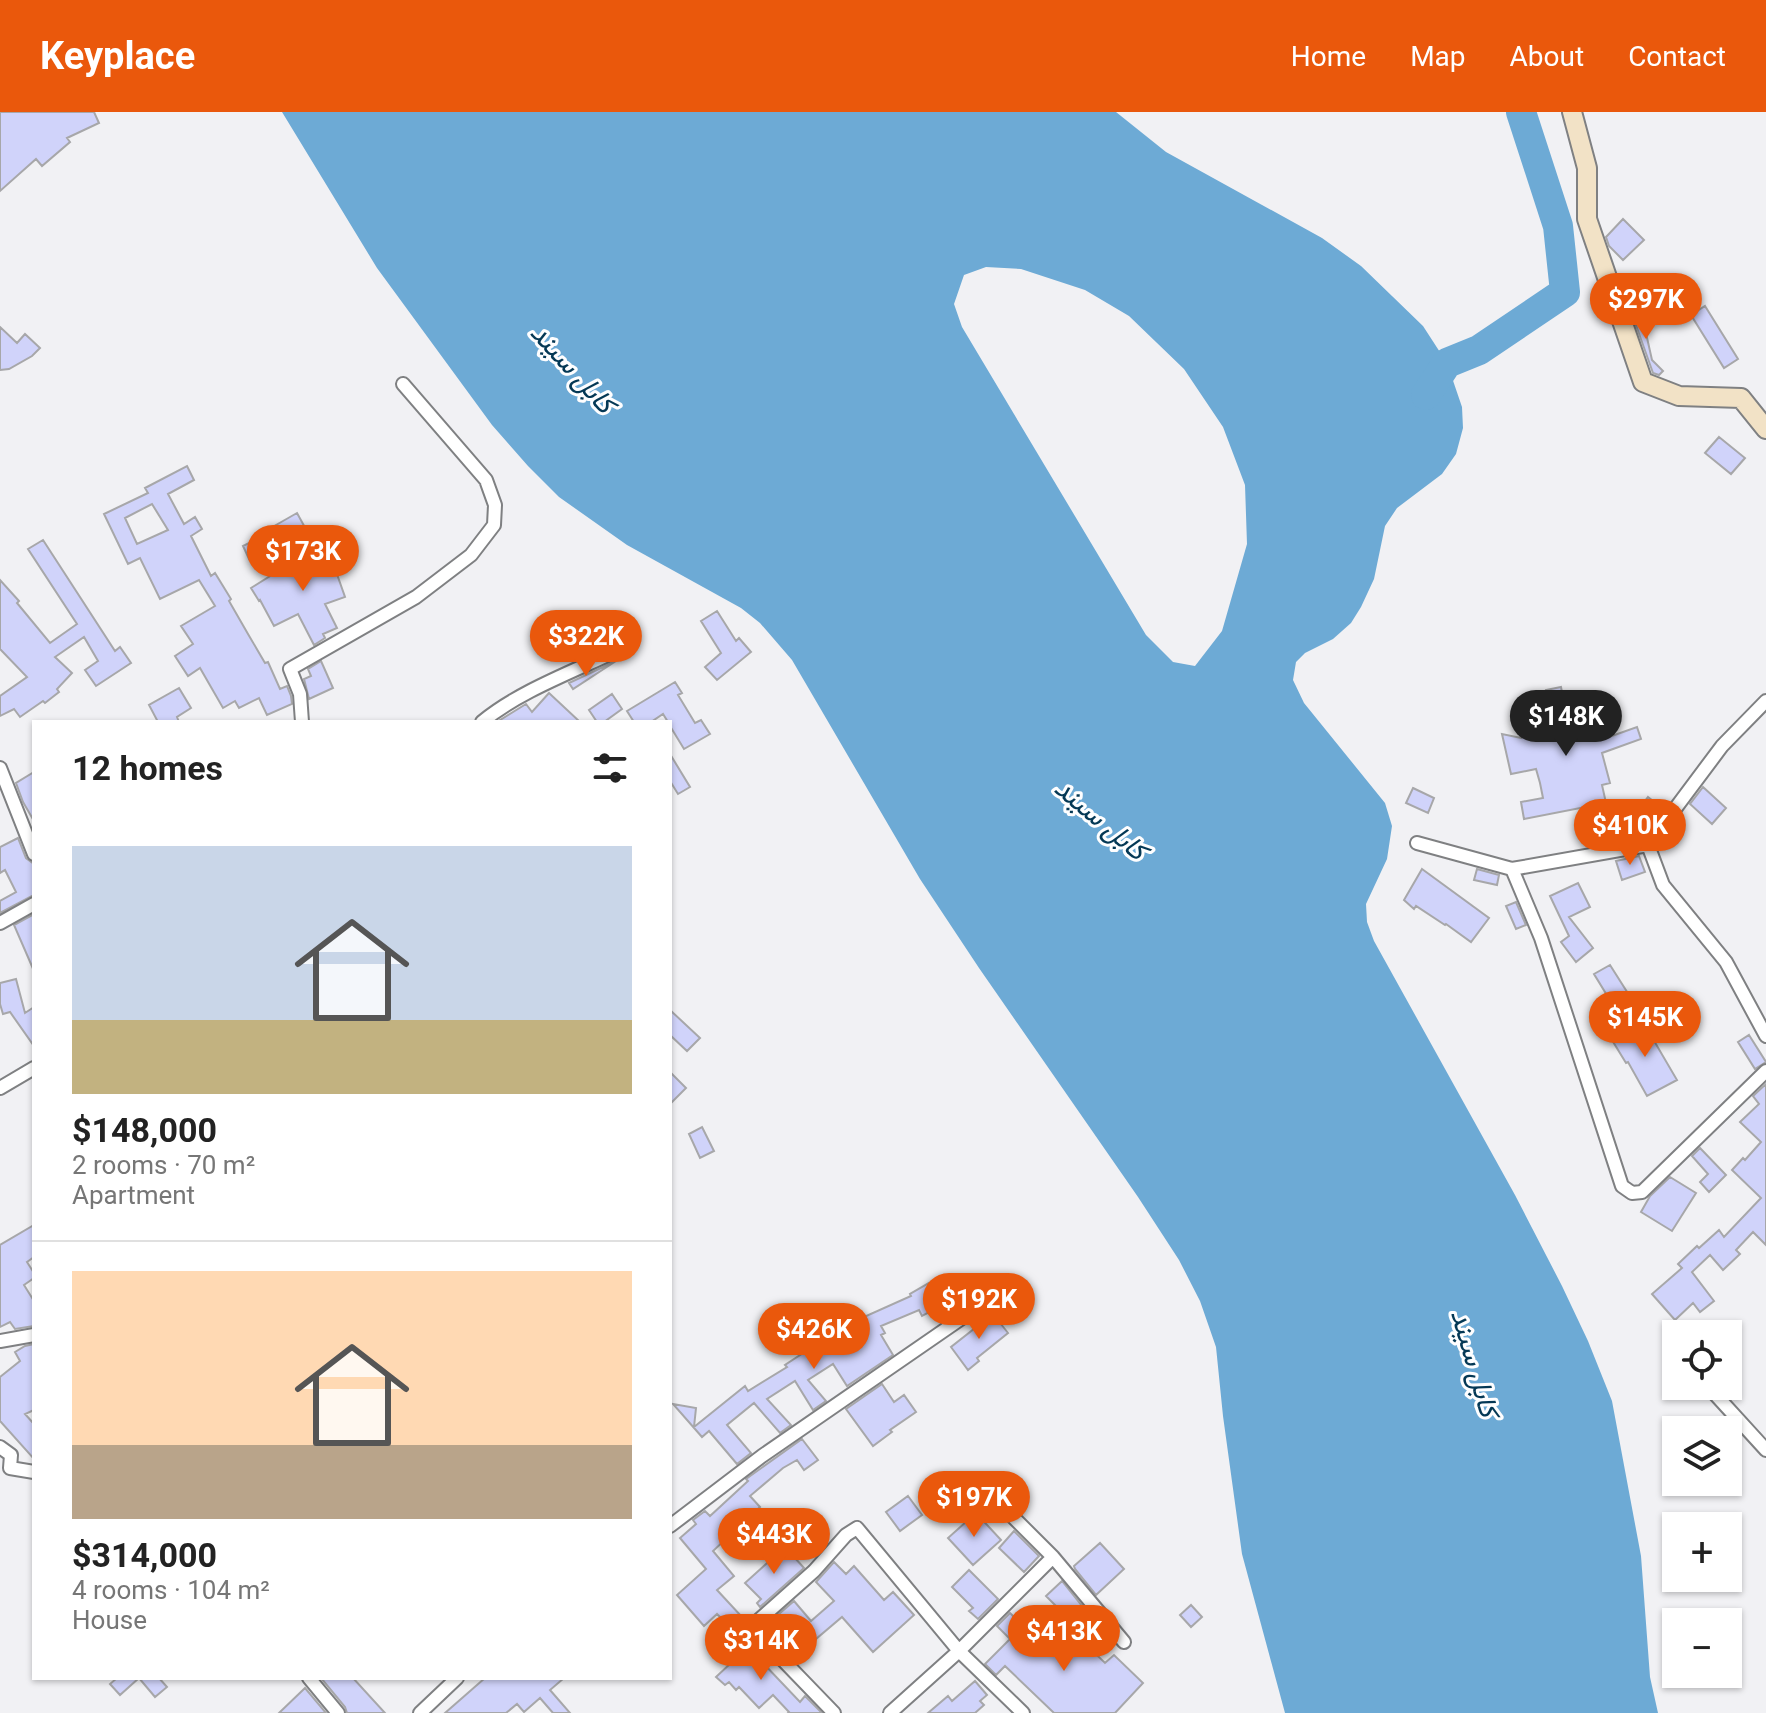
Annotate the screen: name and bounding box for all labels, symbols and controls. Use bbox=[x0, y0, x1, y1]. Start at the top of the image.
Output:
text: Keyplace bbox=[40, 34, 195, 78]
text: Home bbox=[1291, 40, 1366, 73]
text: Map bbox=[1410, 40, 1466, 73]
text: About bbox=[1510, 40, 1584, 73]
text: Contact bbox=[1628, 40, 1726, 73]
pin: $297K bbox=[1590, 273, 1702, 341]
text: $297K bbox=[1608, 284, 1684, 314]
water label: کابل سيند bbox=[524, 316, 625, 423]
pin: $173K bbox=[247, 525, 359, 593]
text: $173K bbox=[265, 536, 341, 566]
pin: $322K bbox=[530, 610, 642, 678]
text: $322K bbox=[548, 621, 624, 651]
pin: $148K bbox=[1510, 690, 1622, 758]
text: $148K bbox=[1528, 701, 1604, 731]
icon: filters bbox=[588, 746, 632, 790]
text: 12 homes bbox=[72, 748, 223, 788]
water label: کابل سيند bbox=[1048, 771, 1157, 870]
pin: $410K bbox=[1574, 799, 1686, 867]
text: $410K bbox=[1592, 810, 1668, 840]
icon: home bbox=[280, 898, 424, 1042]
pin: $145K bbox=[1589, 991, 1701, 1059]
text: $145K bbox=[1607, 1002, 1683, 1032]
text: $148,000 bbox=[72, 1110, 217, 1150]
text: 2 rooms · 70 m² bbox=[72, 1150, 255, 1180]
text: Apartment bbox=[72, 1180, 195, 1210]
pin: $192K bbox=[923, 1273, 1035, 1341]
text: $192K bbox=[941, 1284, 1017, 1314]
pin: $426K bbox=[758, 1303, 870, 1371]
water label: کابل سيند bbox=[1444, 1305, 1507, 1425]
text: $426K bbox=[776, 1314, 852, 1344]
map controls bbox=[1662, 1320, 1742, 1688]
button: locate bbox=[1662, 1320, 1742, 1400]
icon: home bbox=[280, 1323, 424, 1467]
button: layers bbox=[1662, 1416, 1742, 1496]
pin: $197K bbox=[918, 1471, 1030, 1539]
text: $197K bbox=[936, 1482, 1012, 1512]
pin: $443K bbox=[718, 1508, 830, 1576]
button: + bbox=[1662, 1512, 1742, 1592]
text: $443K bbox=[736, 1519, 812, 1549]
text: $314,000 bbox=[72, 1535, 217, 1575]
text: 4 rooms · 104 m² bbox=[72, 1575, 270, 1605]
text: House bbox=[72, 1605, 147, 1635]
pin: $413K bbox=[1008, 1605, 1120, 1673]
button: − bbox=[1662, 1608, 1742, 1688]
pin: $314K bbox=[705, 1614, 817, 1682]
text: $413K bbox=[1026, 1616, 1102, 1646]
text: $314K bbox=[723, 1625, 799, 1655]

